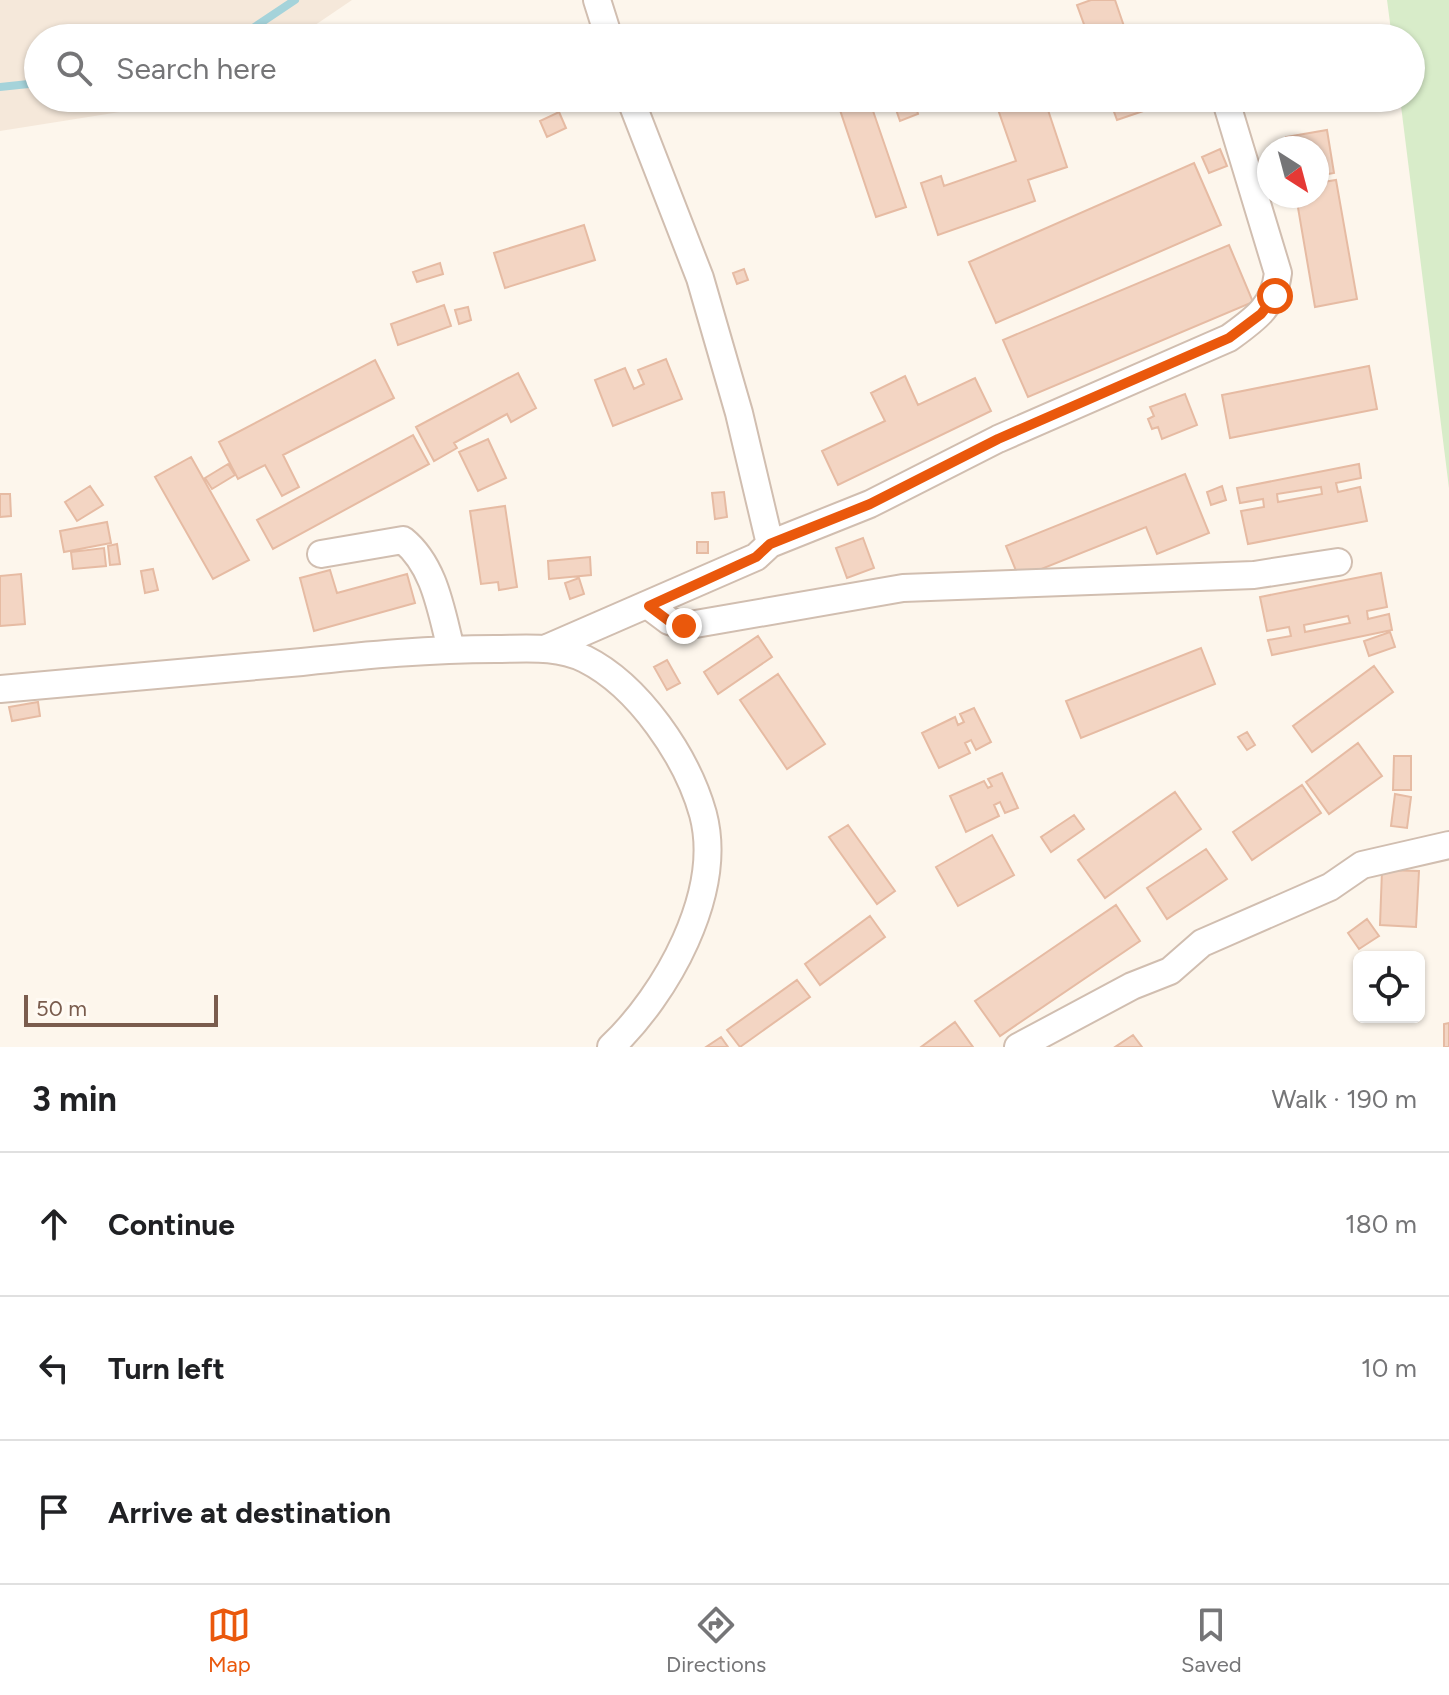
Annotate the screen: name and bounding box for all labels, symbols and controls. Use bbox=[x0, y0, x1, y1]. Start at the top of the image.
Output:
search box bbox=[24, 24, 1425, 112]
icon: search bbox=[52, 46, 96, 90]
text: Search here bbox=[116, 50, 276, 87]
north arrow bbox=[1257, 136, 1329, 208]
route start bbox=[1257, 278, 1293, 314]
route end bbox=[666, 608, 702, 644]
map controls bbox=[1353, 951, 1425, 1023]
button: locate bbox=[1353, 951, 1425, 1023]
scale bar bbox=[24, 991, 218, 1027]
text: 50 m bbox=[36, 995, 87, 1022]
text: 3 min bbox=[32, 1079, 117, 1120]
text: Walk · 190 m bbox=[1271, 1083, 1417, 1115]
icon: ahead bbox=[32, 1202, 76, 1246]
text: Continue bbox=[108, 1206, 235, 1243]
text: 180 m bbox=[1345, 1208, 1417, 1240]
icon: left bbox=[32, 1346, 76, 1390]
text: Turn left bbox=[108, 1350, 225, 1387]
text: 10 m bbox=[1361, 1352, 1417, 1384]
icon: arrive bbox=[32, 1490, 76, 1534]
text: Arrive at destination bbox=[108, 1494, 391, 1531]
tab: Map bbox=[207, 1603, 251, 1678]
tab: Directions bbox=[666, 1603, 766, 1678]
tab: Saved bbox=[1181, 1603, 1242, 1678]

